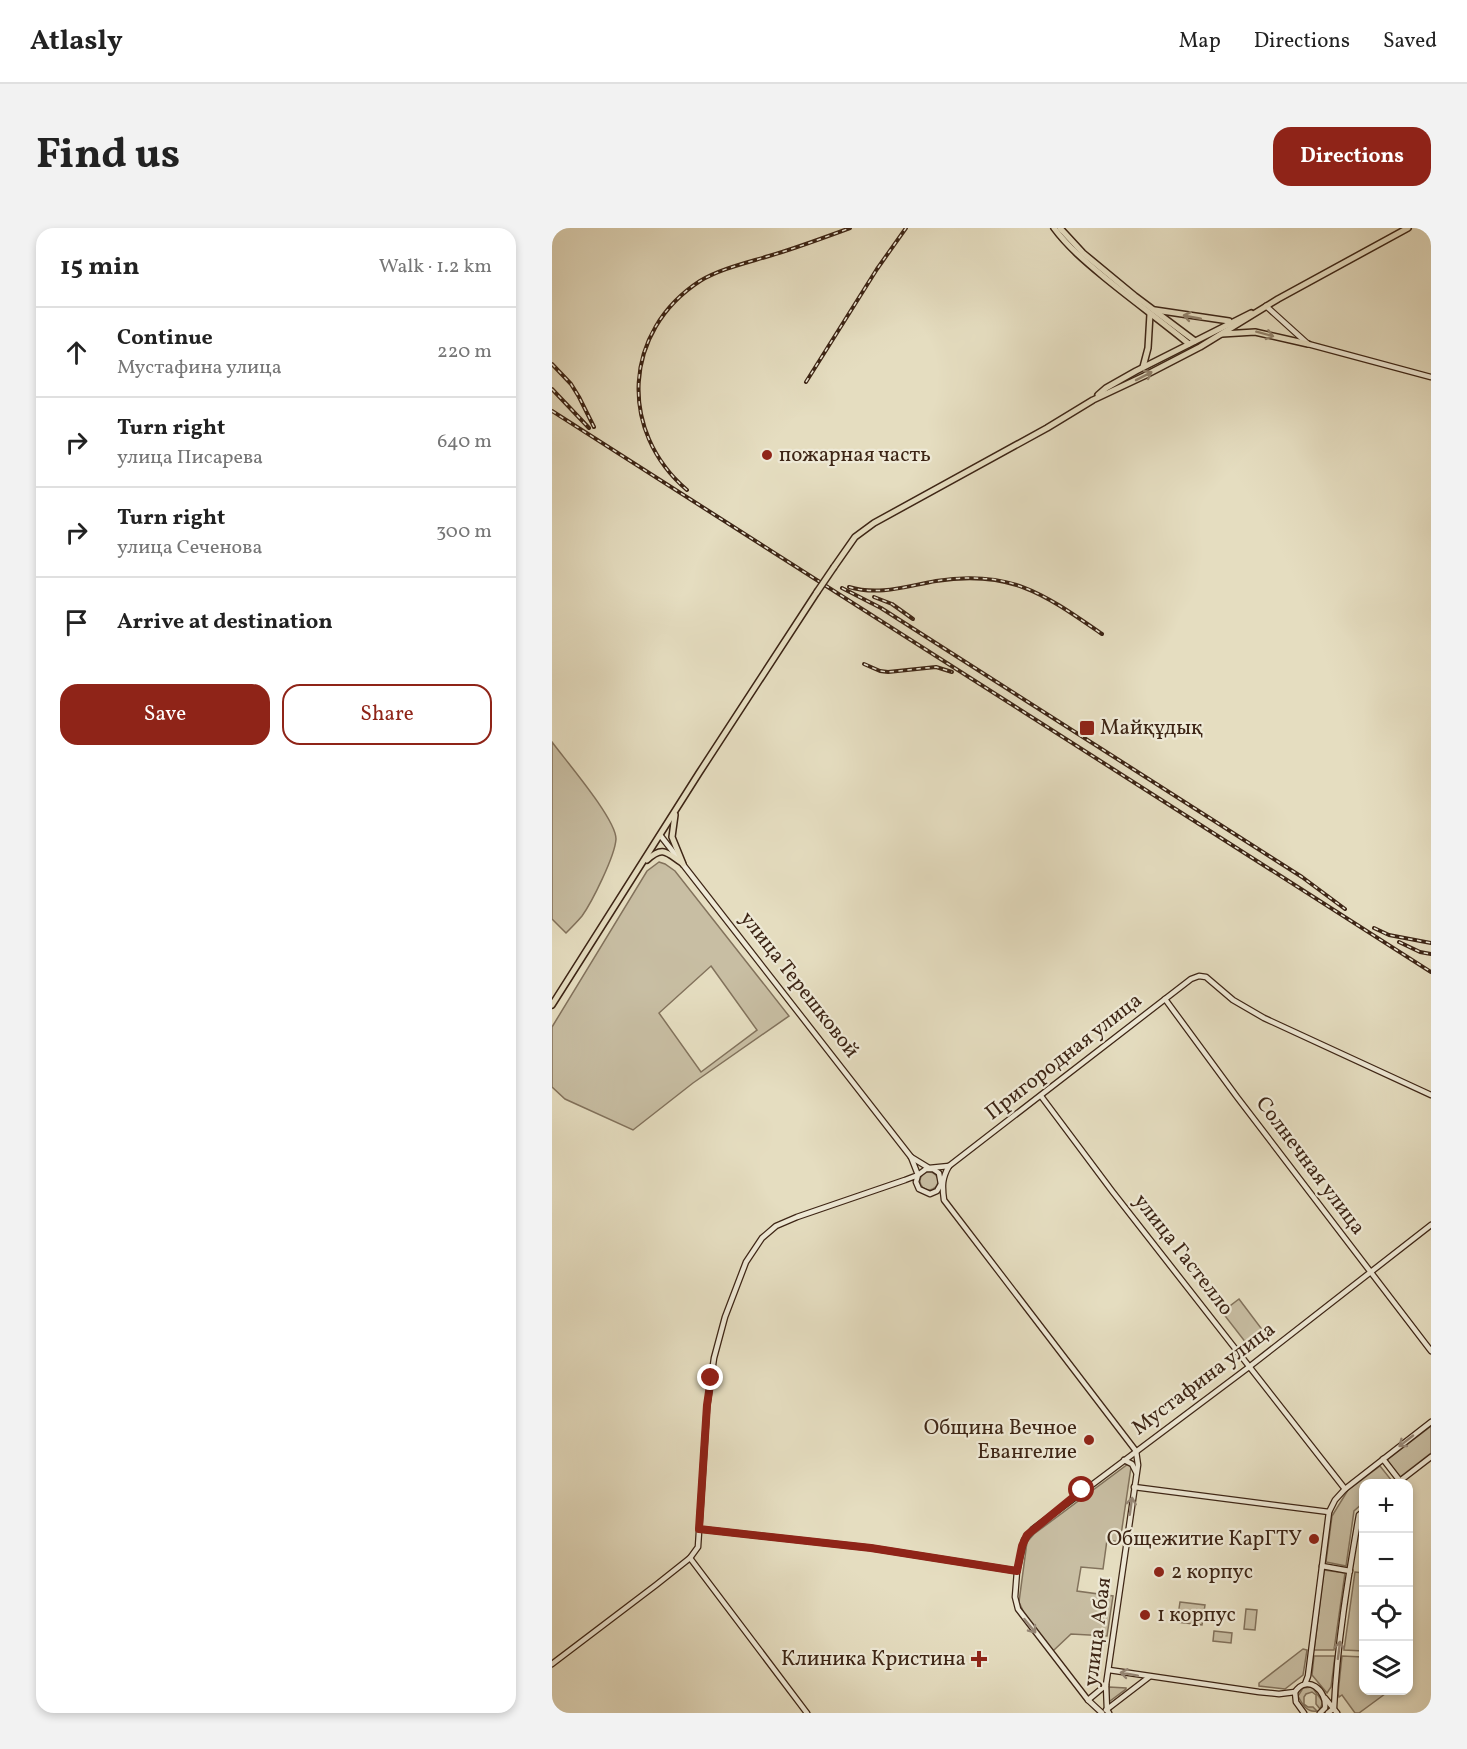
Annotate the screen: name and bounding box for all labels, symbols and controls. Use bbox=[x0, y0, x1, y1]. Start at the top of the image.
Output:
text: Atlasly bbox=[30, 22, 123, 61]
text: Map bbox=[1179, 27, 1221, 56]
text: Directions bbox=[1254, 27, 1350, 56]
text: Saved bbox=[1383, 27, 1437, 56]
text: Find us bbox=[36, 127, 180, 186]
button: Directions bbox=[1273, 127, 1431, 186]
text: 15 min bbox=[60, 249, 140, 285]
text: Walk · 1.2 km bbox=[379, 253, 492, 281]
one-way arrow bbox=[1183, 311, 1203, 322]
text: Continue bbox=[117, 323, 213, 354]
one-way arrow bbox=[1255, 329, 1274, 341]
icon: ahead bbox=[60, 336, 93, 369]
text: 220 m bbox=[437, 338, 492, 366]
text: Мустафина улица bbox=[117, 354, 282, 382]
one-way arrow bbox=[1135, 370, 1153, 381]
text: Turn right bbox=[117, 413, 225, 444]
icon: right bbox=[60, 426, 93, 459]
text: 640 m bbox=[437, 428, 492, 456]
place label: пожарная часть bbox=[779, 441, 931, 470]
text: улица Писарева bbox=[117, 444, 263, 472]
marker: пожарная часть bbox=[760, 448, 774, 462]
text: Turn right bbox=[117, 503, 225, 534]
icon: right bbox=[60, 516, 93, 549]
text: 300 m bbox=[436, 518, 492, 546]
text: улица Сеченова bbox=[117, 534, 262, 562]
icon: arrive bbox=[60, 606, 93, 639]
text: Arrive at destination bbox=[117, 607, 333, 638]
button: Save bbox=[60, 684, 270, 745]
button: Share bbox=[282, 684, 492, 745]
place label: Майқұдық bbox=[1100, 714, 1203, 743]
marker: Майқұдық bbox=[1078, 719, 1096, 737]
street label: улица Терешковой bbox=[733, 906, 866, 1065]
street label: Пригородная улица bbox=[979, 987, 1149, 1127]
street label: Солнечная улица bbox=[1248, 1091, 1372, 1241]
street label: улица Гастелло bbox=[1126, 1188, 1240, 1322]
street label: Мустафина улица bbox=[1126, 1315, 1282, 1443]
route end bbox=[697, 1364, 723, 1390]
place label: Община Вечное Евангелие bbox=[924, 1414, 1077, 1467]
marker: Община Вечное Евангелие bbox=[1082, 1433, 1096, 1447]
one-way arrow bbox=[1398, 1435, 1414, 1448]
route start bbox=[1068, 1476, 1094, 1502]
map controls bbox=[1359, 1479, 1413, 1695]
button: + bbox=[1359, 1479, 1413, 1533]
one-way arrow bbox=[1126, 1497, 1137, 1516]
place label: Общежитие КарГТУ bbox=[1107, 1525, 1302, 1554]
marker: Общежитие КарГТУ bbox=[1307, 1532, 1321, 1546]
button: − bbox=[1359, 1533, 1413, 1587]
place label: 2 корпус bbox=[1171, 1558, 1253, 1587]
marker: 2 корпус bbox=[1152, 1565, 1166, 1579]
street label: улица Абая bbox=[1077, 1576, 1119, 1688]
button: locate bbox=[1359, 1587, 1413, 1641]
place label: 1 корпус bbox=[1157, 1601, 1236, 1630]
marker: 1 корпус bbox=[1138, 1608, 1152, 1622]
one-way arrow bbox=[1023, 1618, 1037, 1633]
one-way arrow bbox=[1334, 1641, 1345, 1661]
button: layers bbox=[1359, 1641, 1413, 1695]
place label: Клиника Кристина bbox=[781, 1645, 966, 1674]
marker: Клиника Кристина bbox=[970, 1650, 988, 1668]
one-way arrow bbox=[1119, 1668, 1139, 1679]

